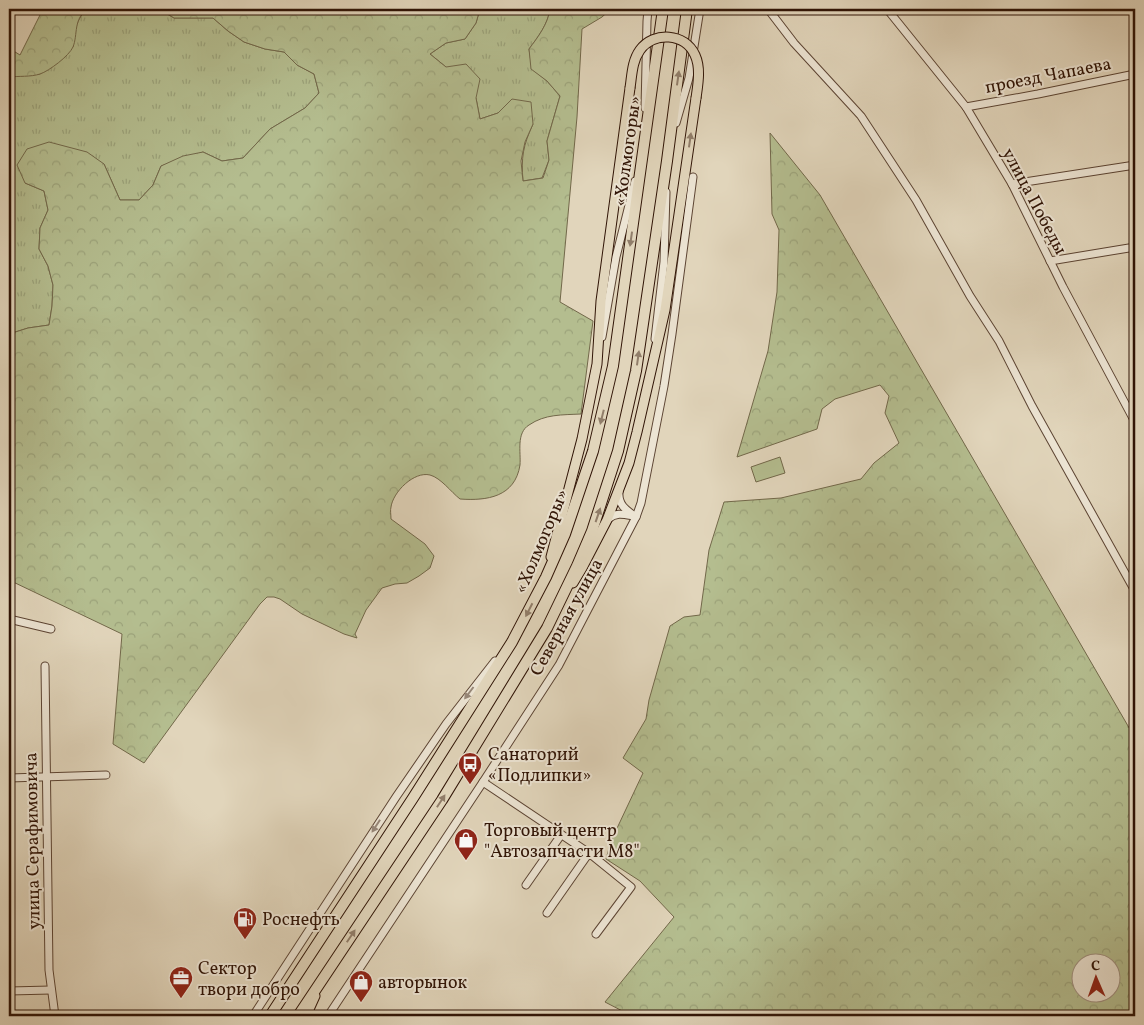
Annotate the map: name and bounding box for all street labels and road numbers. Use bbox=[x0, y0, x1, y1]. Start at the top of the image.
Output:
street label: проезд Чапаева bbox=[983, 52, 1114, 101]
street label: «Холмогоры» bbox=[608, 94, 649, 208]
street label: улица Победы bbox=[995, 144, 1072, 260]
street label: «Холмогоры» bbox=[509, 486, 576, 598]
street label: Северная улица bbox=[525, 554, 610, 681]
street label: улица Серафимовича bbox=[19, 752, 48, 930]

